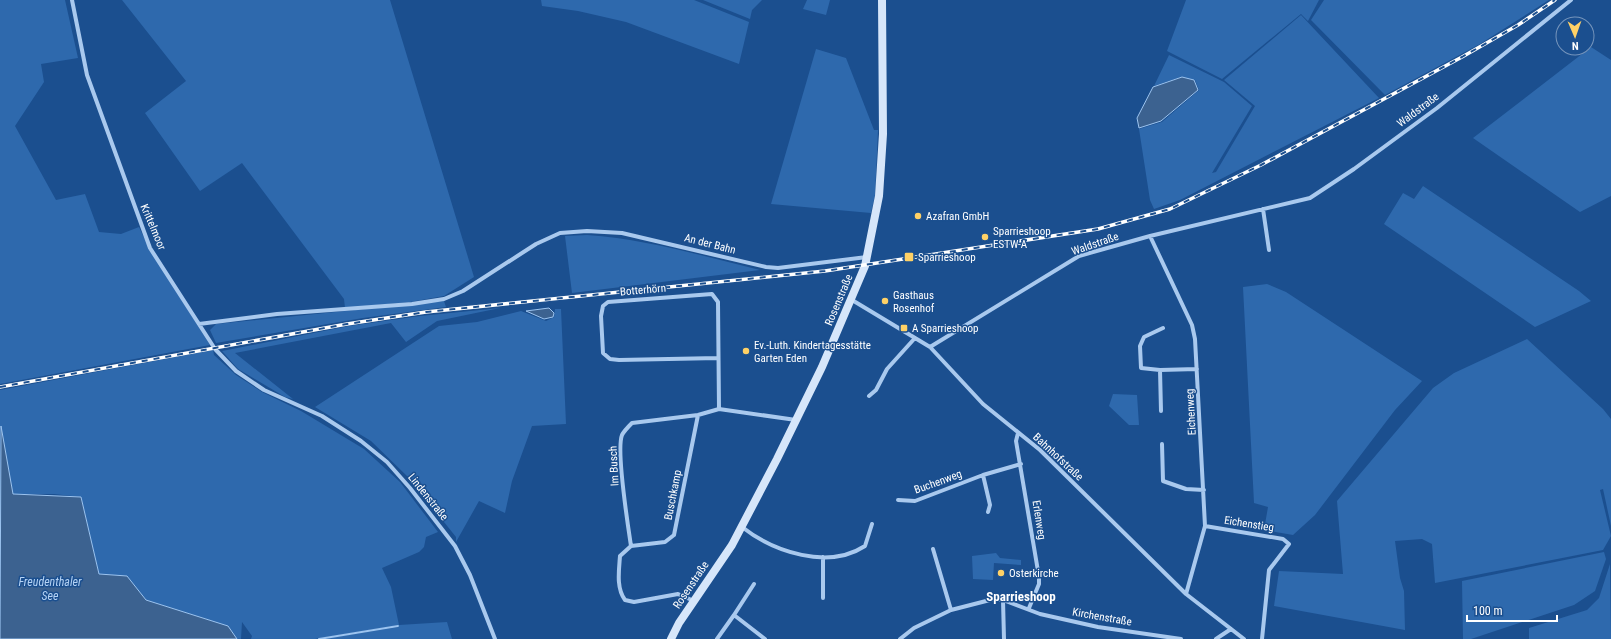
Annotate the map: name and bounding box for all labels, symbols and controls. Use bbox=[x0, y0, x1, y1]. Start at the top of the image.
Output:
north arrow bbox=[1555, 16, 1595, 56]
text: N bbox=[1571, 39, 1579, 52]
street label: Waldstraße bbox=[1395, 90, 1441, 130]
street label: Krittelmoor bbox=[137, 202, 169, 253]
place label: Azafran GmbH bbox=[926, 210, 989, 223]
marker: Azafran GmbH bbox=[913, 211, 923, 221]
place label: Sparrieshoop ESTW-A bbox=[993, 225, 1051, 251]
street label: Waldstraße bbox=[1070, 230, 1120, 258]
street label: An der Bahn bbox=[683, 231, 737, 257]
marker: Sparrieshoop ESTW-A bbox=[980, 232, 990, 242]
marker: Sparrieshoop bbox=[903, 251, 915, 263]
place label: Sparrieshoop bbox=[918, 251, 976, 264]
street label: Rosenstraße bbox=[822, 272, 856, 328]
street label: Botterhörn bbox=[619, 282, 667, 298]
place label: Gasthaus Rosenhof bbox=[893, 289, 935, 315]
marker: Gasthaus Rosenhof bbox=[880, 296, 890, 306]
place label: A Sparrieshoop bbox=[912, 322, 978, 335]
marker: A Sparrieshoop bbox=[899, 323, 909, 333]
place label: Ev.-Luth. Kindertagesstätte Garten Eden bbox=[754, 339, 871, 365]
marker: Ev.-Luth. Kindertagesstätte Garten Eden bbox=[741, 346, 751, 356]
street label: Eichenweg bbox=[1183, 388, 1199, 436]
street label: Bahnhofstraße bbox=[1030, 430, 1086, 484]
street label: Im Busch bbox=[606, 446, 622, 486]
street label: Buchenweg bbox=[912, 467, 964, 497]
street label: Buschkamp bbox=[662, 469, 684, 521]
street label: Lindenstraße bbox=[405, 471, 451, 523]
street label: Erlenweg bbox=[1029, 499, 1049, 541]
street label: Eichenstieg bbox=[1223, 514, 1275, 534]
street label: Rosenstraße bbox=[670, 559, 712, 611]
place label: Osterkirche bbox=[1009, 567, 1059, 580]
marker: Osterkirche bbox=[996, 568, 1006, 578]
water label: Freudenthaler See bbox=[18, 575, 82, 603]
district label: Sparrieshoop bbox=[986, 589, 1056, 604]
scale bar bbox=[1467, 597, 1557, 623]
text: 100 m bbox=[1473, 604, 1503, 618]
street label: Kirchenstraße bbox=[1071, 605, 1133, 629]

